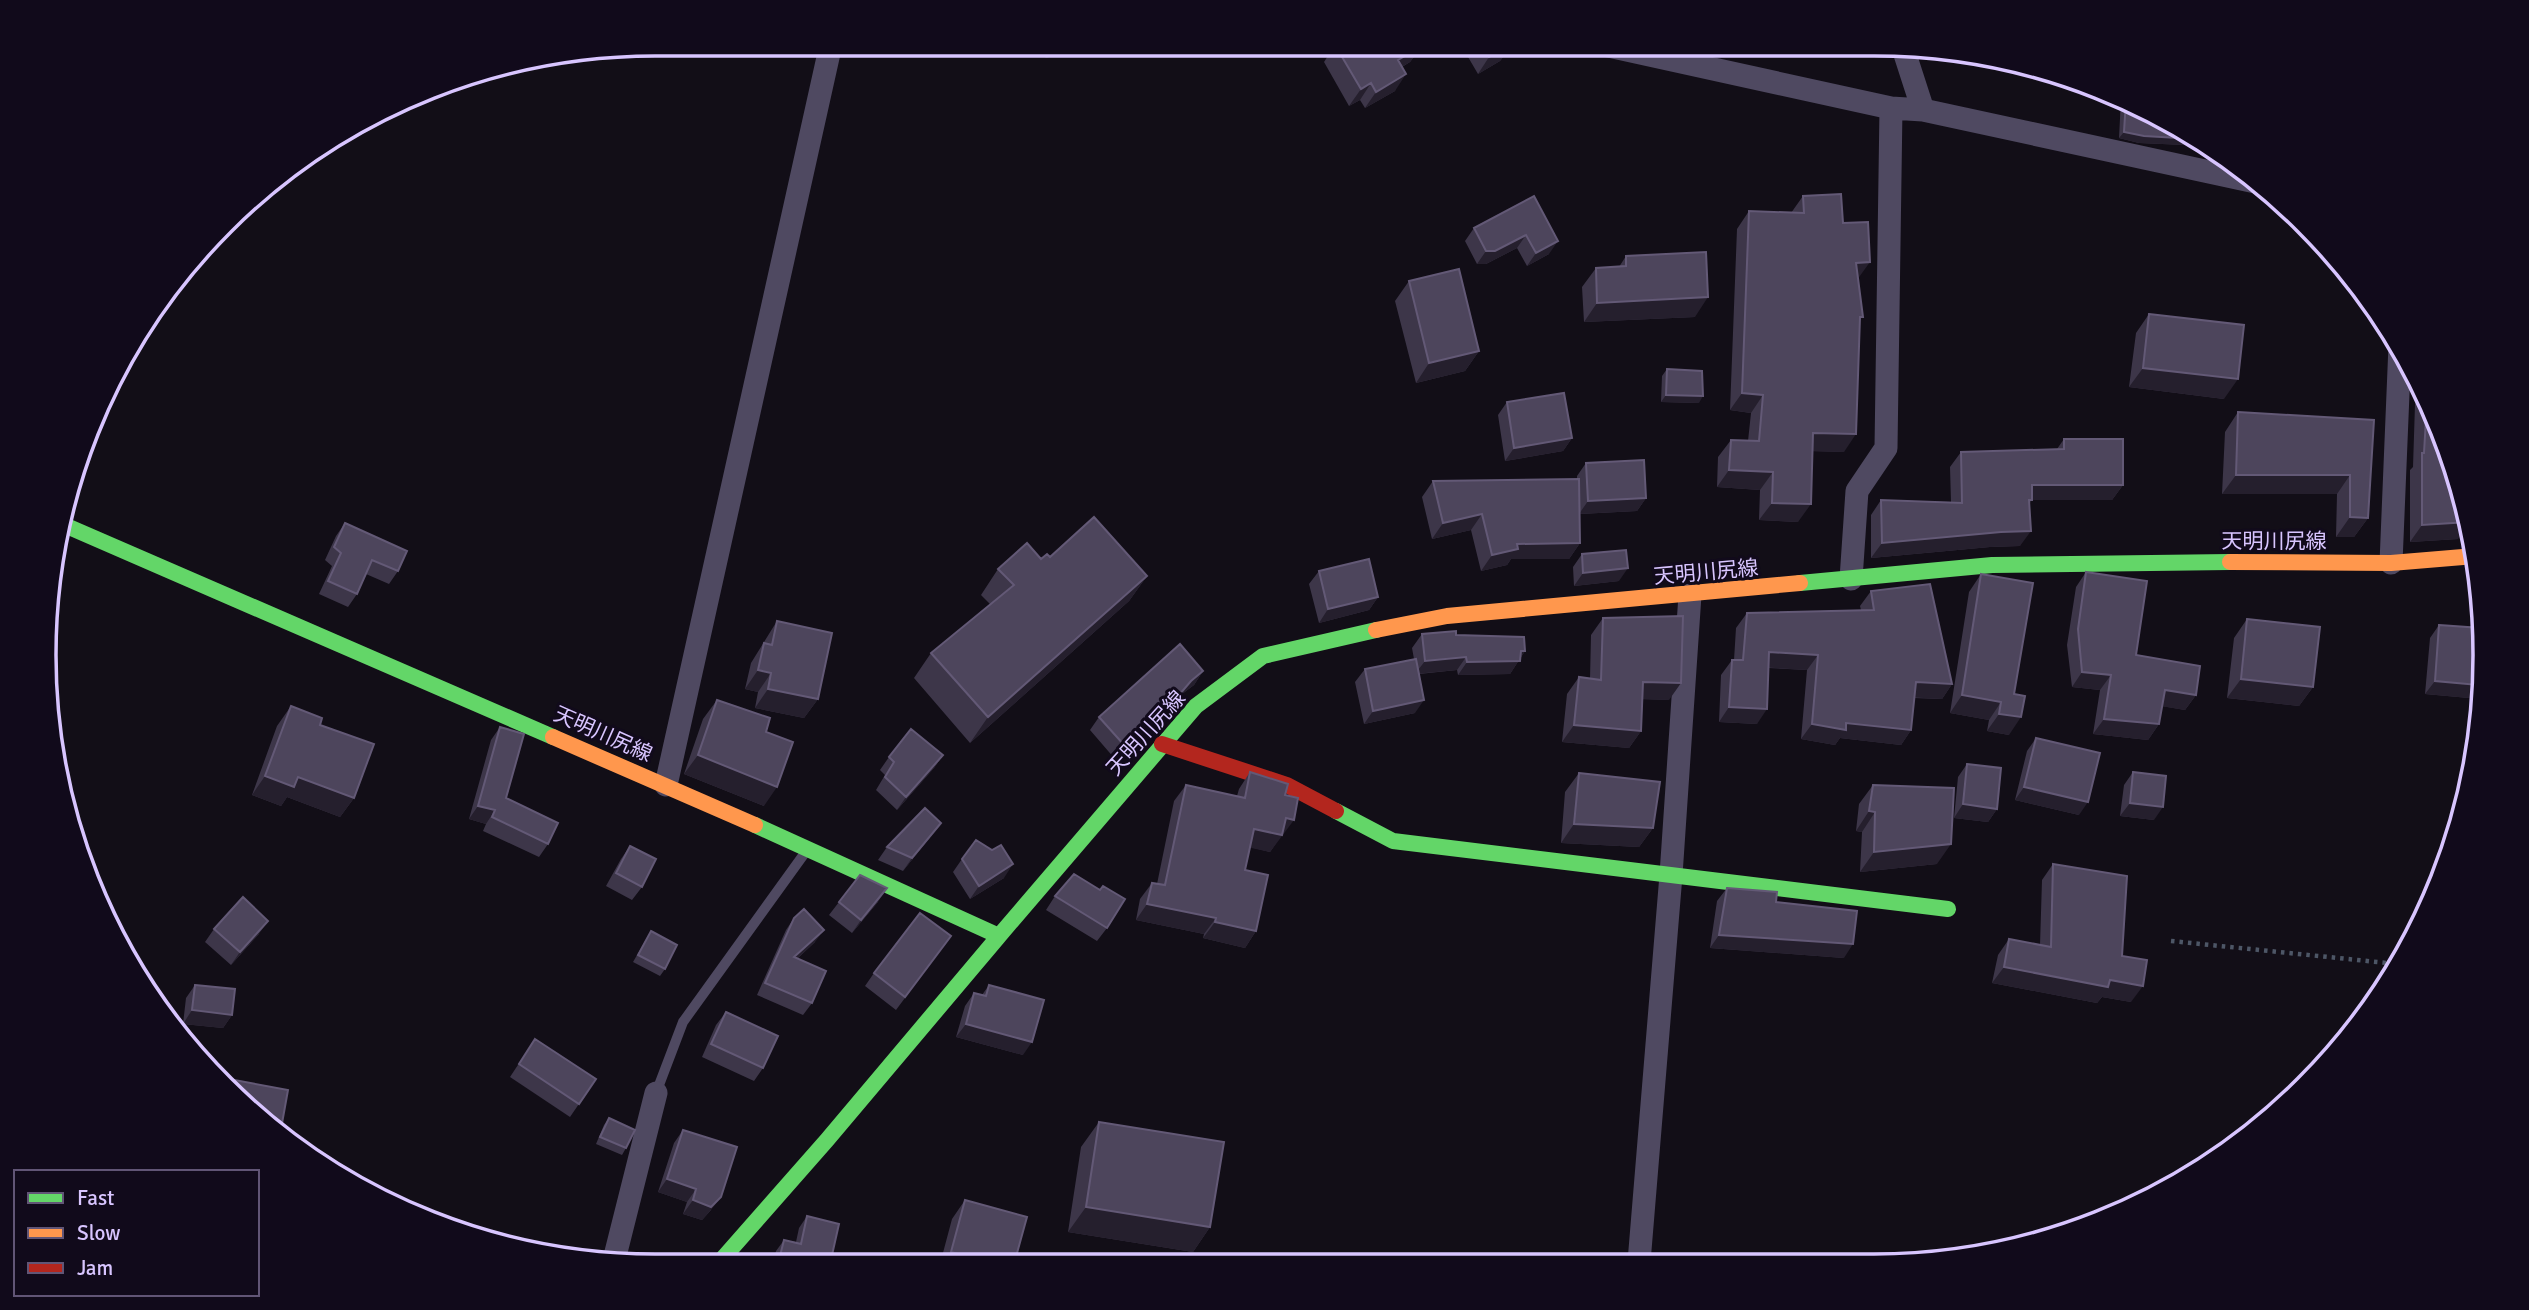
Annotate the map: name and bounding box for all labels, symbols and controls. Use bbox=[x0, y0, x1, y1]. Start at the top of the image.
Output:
street label: 天明川尻線 bbox=[2222, 528, 2327, 554]
street label: 天明川尻線 bbox=[1653, 554, 1759, 590]
street label: 天明川尻線 bbox=[1101, 685, 1191, 781]
street label: 天明川尻線 bbox=[550, 701, 656, 767]
legend bbox=[14, 1170, 259, 1296]
text: Fast bbox=[77, 1185, 114, 1211]
text: Slow bbox=[77, 1220, 121, 1246]
text: Jam bbox=[77, 1255, 113, 1281]

